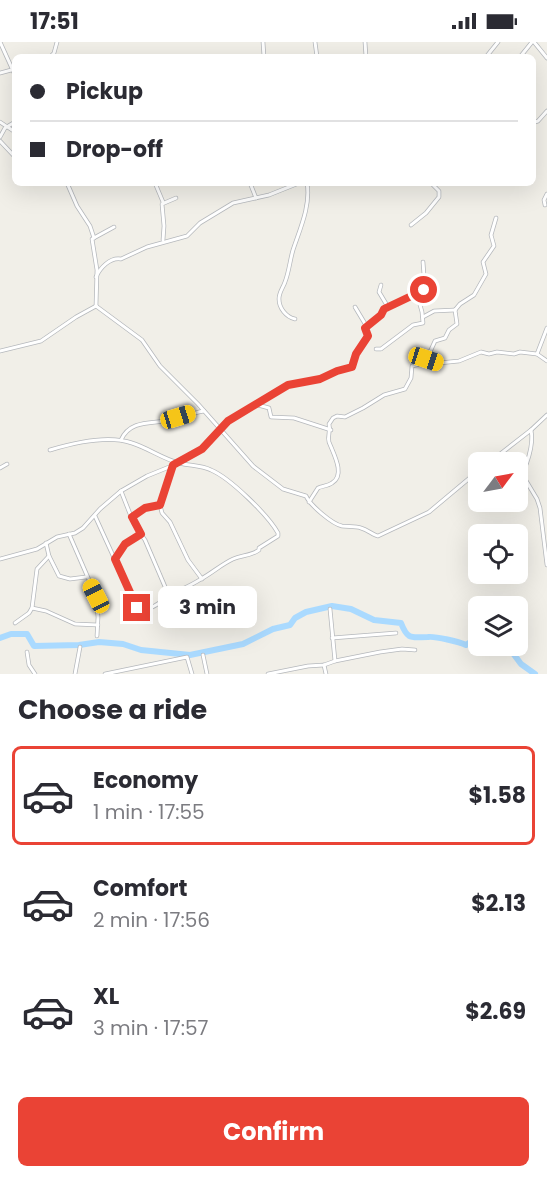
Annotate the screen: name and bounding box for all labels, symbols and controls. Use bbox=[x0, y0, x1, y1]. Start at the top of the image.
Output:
text: 17:51 bbox=[30, 6, 79, 37]
text: Pickup bbox=[66, 76, 143, 107]
text: Drop-off bbox=[66, 134, 163, 165]
route start bbox=[410, 276, 437, 303]
car bbox=[406, 345, 446, 373]
car bbox=[158, 403, 198, 431]
north arrow bbox=[468, 452, 528, 512]
map controls bbox=[468, 452, 528, 656]
button: locate bbox=[468, 524, 528, 584]
car bbox=[80, 576, 112, 616]
callout: 3 min bbox=[158, 587, 257, 629]
text: 3 min bbox=[179, 593, 236, 621]
route end bbox=[123, 594, 150, 621]
button: layers bbox=[468, 596, 528, 656]
text: Choose a ride bbox=[18, 691, 207, 728]
text: Economy bbox=[93, 765, 198, 796]
icon: car bbox=[21, 769, 75, 823]
text: $1.58 bbox=[468, 780, 526, 811]
text: 1 min · 17:55 bbox=[93, 798, 205, 826]
text: Comfort bbox=[93, 873, 187, 904]
icon: car bbox=[21, 877, 75, 931]
text: $2.13 bbox=[471, 888, 526, 919]
text: 2 min · 17:56 bbox=[93, 906, 210, 934]
text: XL bbox=[93, 981, 119, 1012]
icon: car bbox=[21, 985, 75, 1039]
text: $2.69 bbox=[465, 996, 526, 1027]
text: 3 min · 17:57 bbox=[93, 1014, 208, 1042]
button: Confirm bbox=[18, 1097, 529, 1166]

